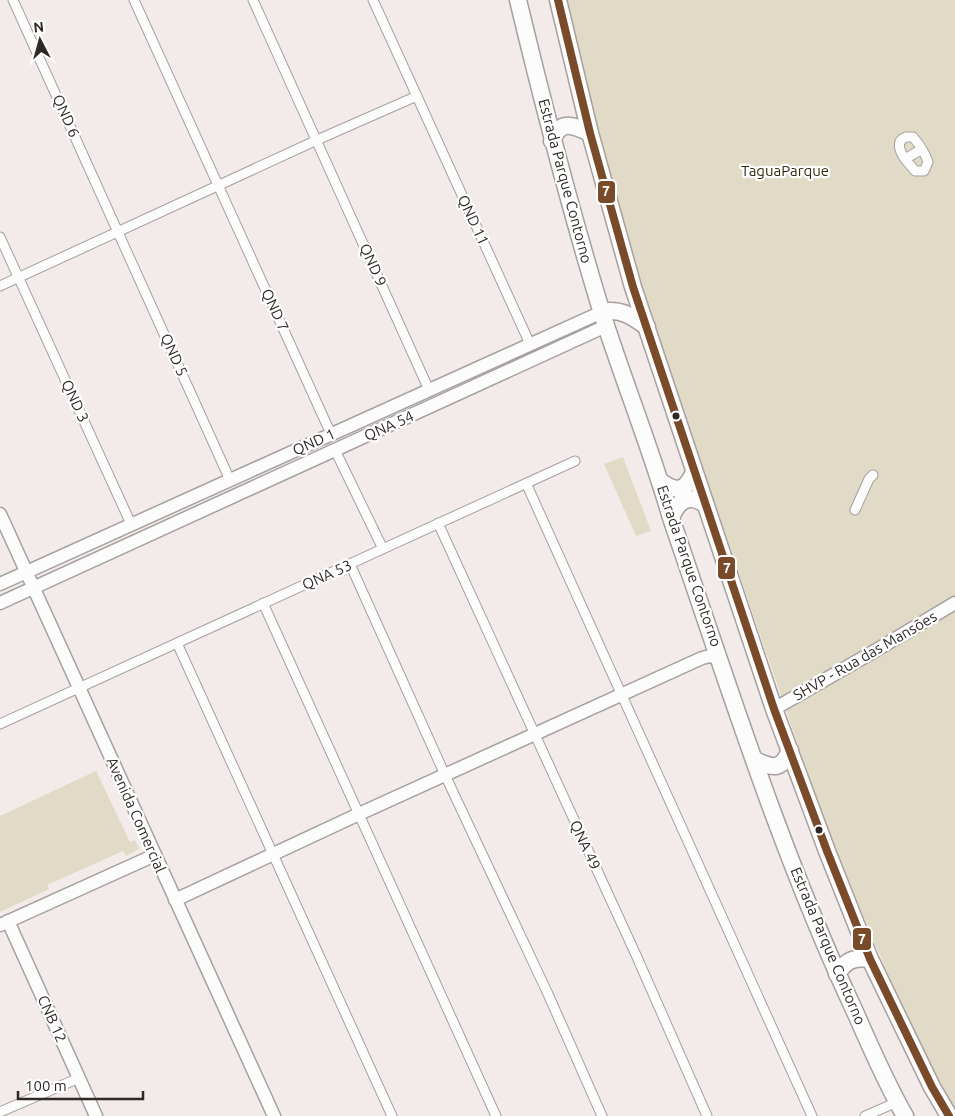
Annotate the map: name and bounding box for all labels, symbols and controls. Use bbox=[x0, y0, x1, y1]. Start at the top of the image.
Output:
north arrow bbox=[15, 15, 65, 65]
text: N bbox=[33, 19, 45, 36]
street label: QND 6 bbox=[50, 92, 83, 140]
street label: Estrada Parque Contorno bbox=[535, 97, 596, 265]
park label: TaguaParque bbox=[741, 162, 829, 179]
line badge: 7 bbox=[597, 180, 616, 204]
text: 7 bbox=[602, 183, 610, 199]
street label: QND 11 bbox=[454, 192, 492, 248]
street label: QND 9 bbox=[357, 241, 390, 289]
street label: QND 7 bbox=[258, 286, 293, 334]
street label: QND 5 bbox=[158, 331, 191, 379]
street label: QND 3 bbox=[58, 377, 93, 425]
street label: QNA 54 bbox=[361, 407, 416, 444]
unlabelled marker bbox=[671, 411, 681, 421]
street label: QND 1 bbox=[290, 425, 338, 458]
street label: Estrada Parque Contorno bbox=[654, 483, 725, 649]
street label: QNA 53 bbox=[299, 556, 354, 593]
line badge: 7 bbox=[717, 556, 736, 580]
text: 7 bbox=[723, 560, 731, 576]
street label: SHVP - Rua das Mansões bbox=[790, 607, 940, 704]
street label: Avenida Comercial bbox=[103, 755, 170, 875]
street label: QNA 49 bbox=[567, 817, 604, 872]
unlabelled marker bbox=[814, 825, 824, 835]
street label: Estrada Parque Contorno bbox=[788, 864, 869, 1027]
line badge: 7 bbox=[852, 927, 872, 951]
text: 7 bbox=[858, 931, 866, 947]
street label: CNB 12 bbox=[35, 993, 70, 1045]
scale bar bbox=[18, 1068, 142, 1100]
text: 100 m bbox=[25, 1077, 67, 1094]

